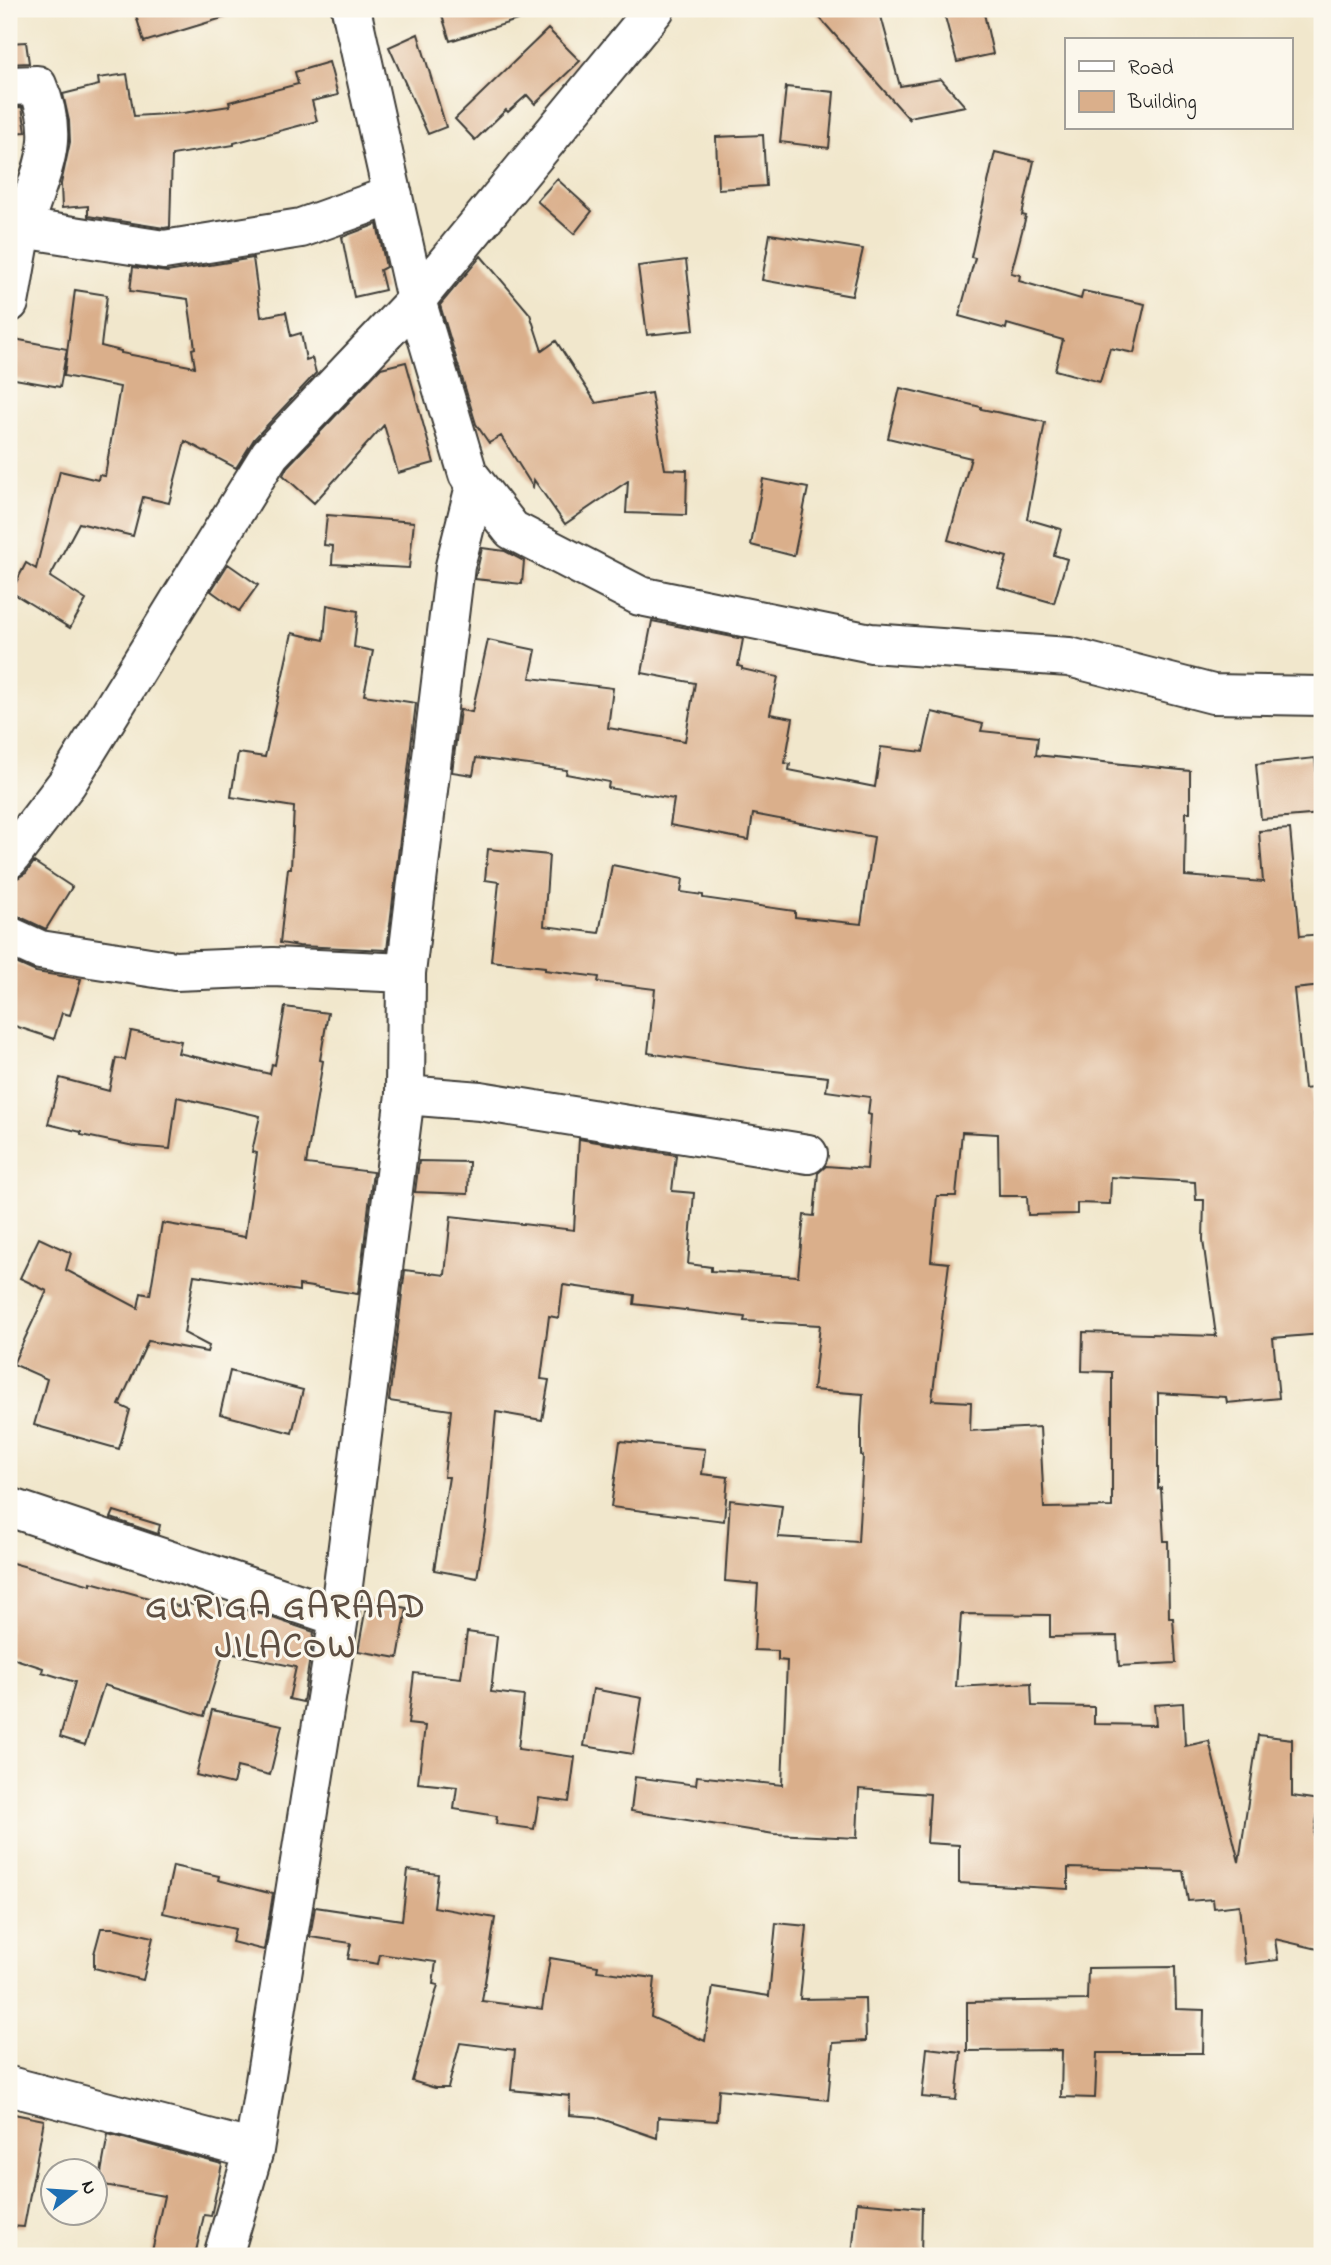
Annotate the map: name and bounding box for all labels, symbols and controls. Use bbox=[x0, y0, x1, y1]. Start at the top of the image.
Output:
legend bbox=[1065, 38, 1292, 130]
text: Road bbox=[1128, 54, 1174, 84]
text: Building bbox=[1127, 88, 1197, 120]
district label: GURIGA GARAAD JILACOW bbox=[145, 1583, 427, 1674]
north arrow bbox=[38, 2156, 108, 2226]
text: N bbox=[73, 2178, 103, 2198]

